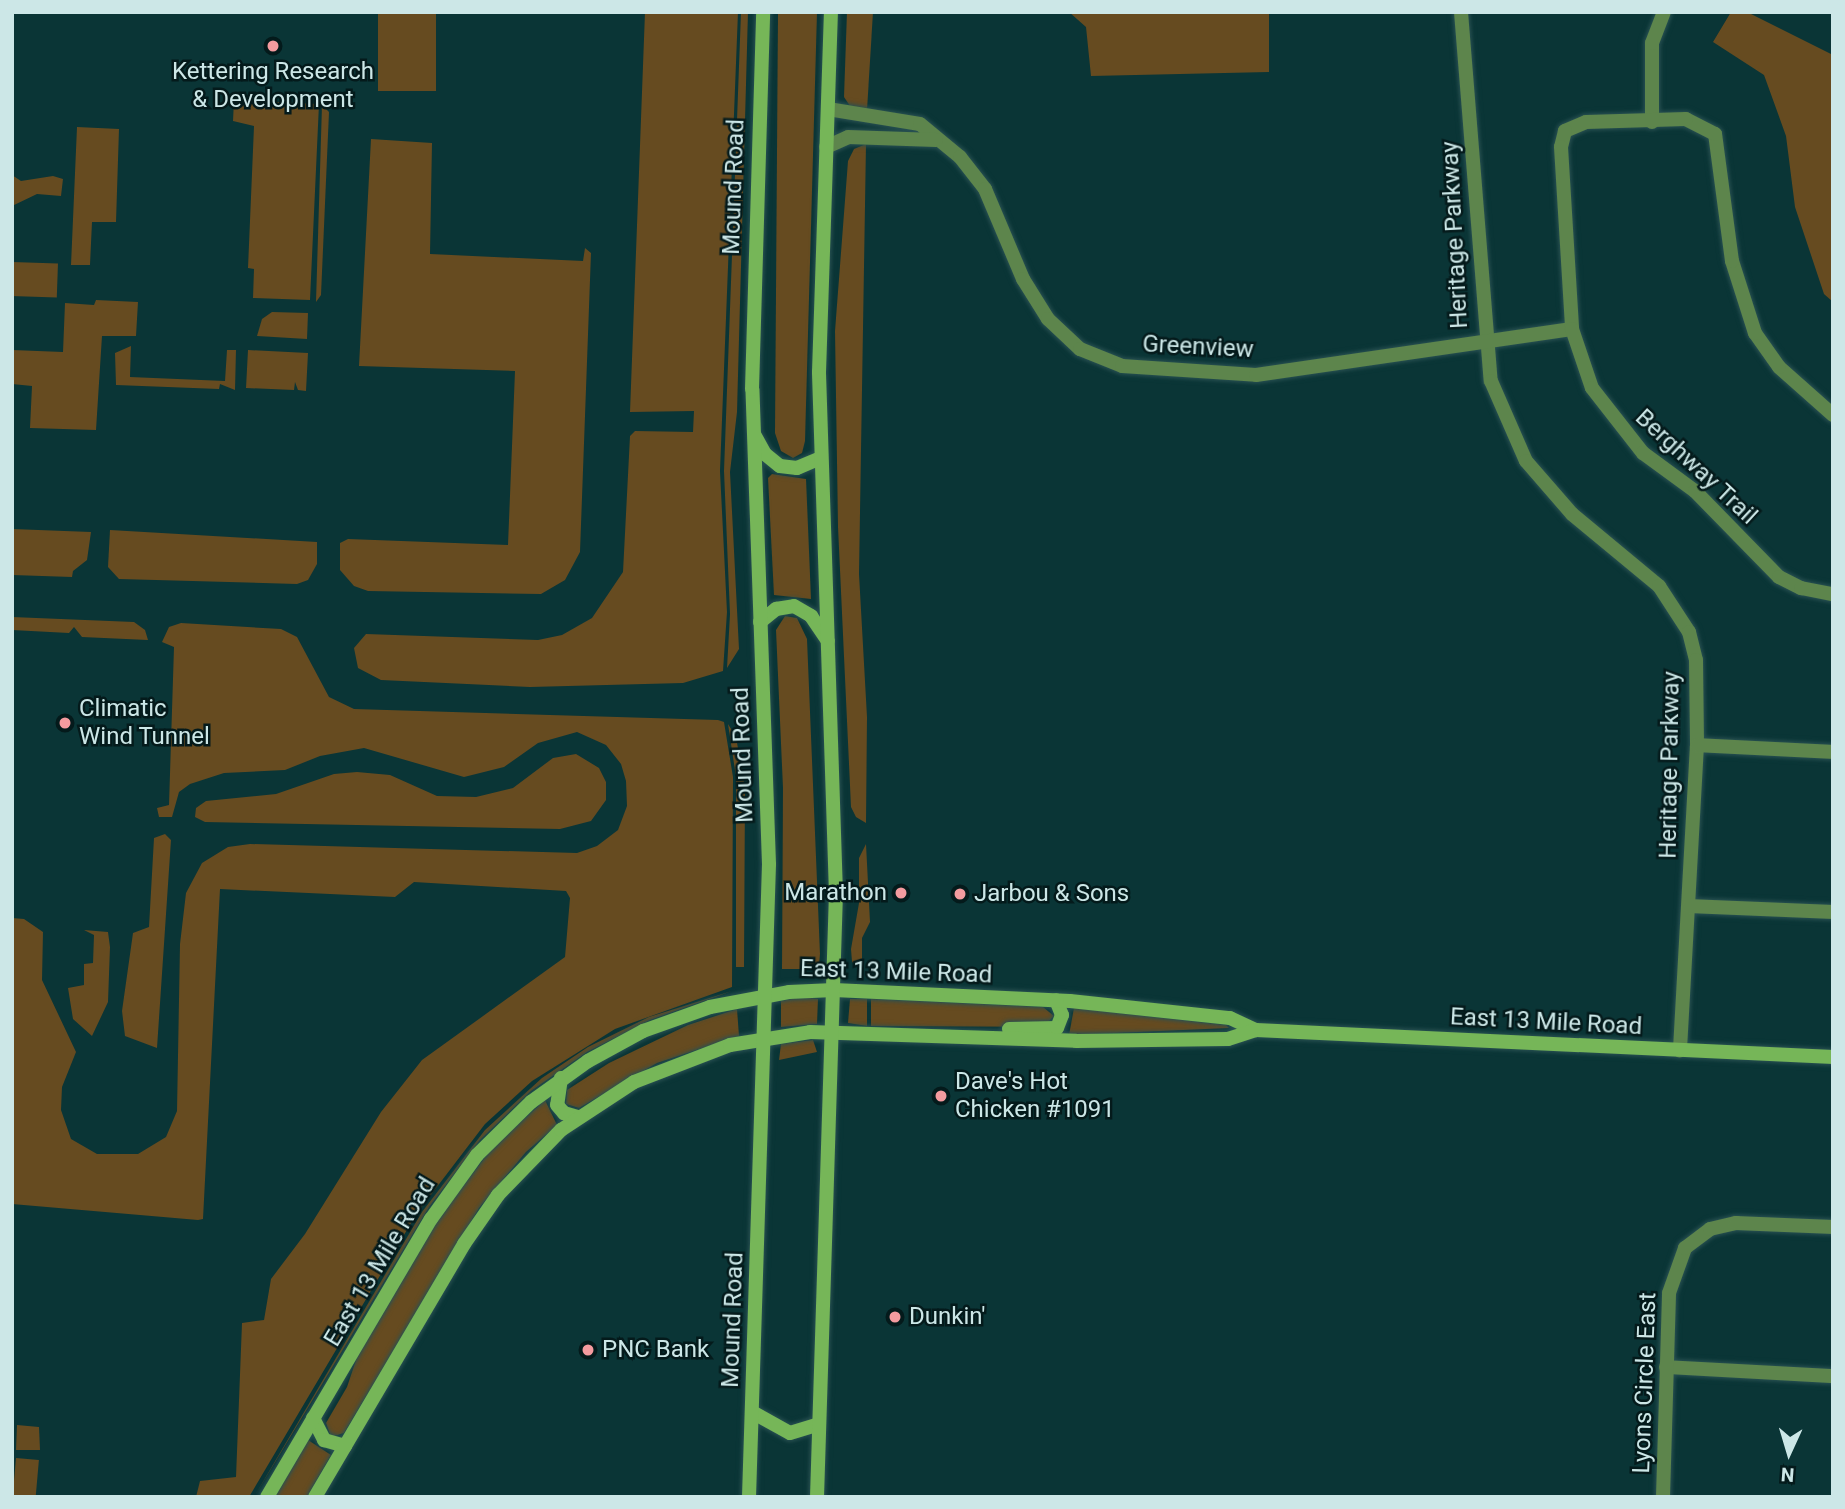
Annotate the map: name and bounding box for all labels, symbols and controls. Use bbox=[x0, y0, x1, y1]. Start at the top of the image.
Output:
marker: Kettering Research & Development bbox=[265, 38, 281, 54]
place label: Kettering Research & Development bbox=[172, 58, 374, 114]
street label: Mound Road bbox=[717, 119, 751, 255]
street label: Heritage Parkway bbox=[1436, 141, 1474, 329]
street label: Greenview bbox=[1142, 330, 1254, 364]
street label: Berghway Trail bbox=[1629, 403, 1763, 531]
street label: Heritage Parkway bbox=[1654, 671, 1686, 859]
street label: Mound Road bbox=[726, 687, 760, 823]
place label: Climatic Wind Tunnel bbox=[79, 695, 210, 751]
marker: Climatic Wind Tunnel bbox=[57, 715, 73, 731]
place label: Marathon bbox=[784, 879, 887, 907]
place label: Jarbou & Sons bbox=[974, 880, 1129, 908]
marker: Marathon bbox=[893, 885, 909, 901]
marker: Jarbou & Sons bbox=[952, 886, 968, 902]
street label: East 13 Mile Road bbox=[799, 954, 993, 990]
street label: East 13 Mile Road bbox=[1449, 1003, 1643, 1041]
place label: Dave's Hot Chicken #1091 bbox=[955, 1068, 1115, 1124]
marker: Dave's Hot Chicken #1091 bbox=[933, 1088, 949, 1104]
street label: East 13 Mile Road bbox=[318, 1172, 442, 1352]
street label: Mound Road bbox=[716, 1252, 750, 1388]
street label: Lyons Circle East bbox=[1627, 1292, 1663, 1474]
place label: Dunkin' bbox=[909, 1303, 985, 1331]
marker: Dunkin' bbox=[887, 1309, 903, 1325]
place label: PNC Bank bbox=[602, 1336, 709, 1364]
marker: PNC Bank bbox=[580, 1342, 596, 1358]
north arrow bbox=[1754, 1418, 1824, 1488]
text: N bbox=[1780, 1463, 1795, 1486]

